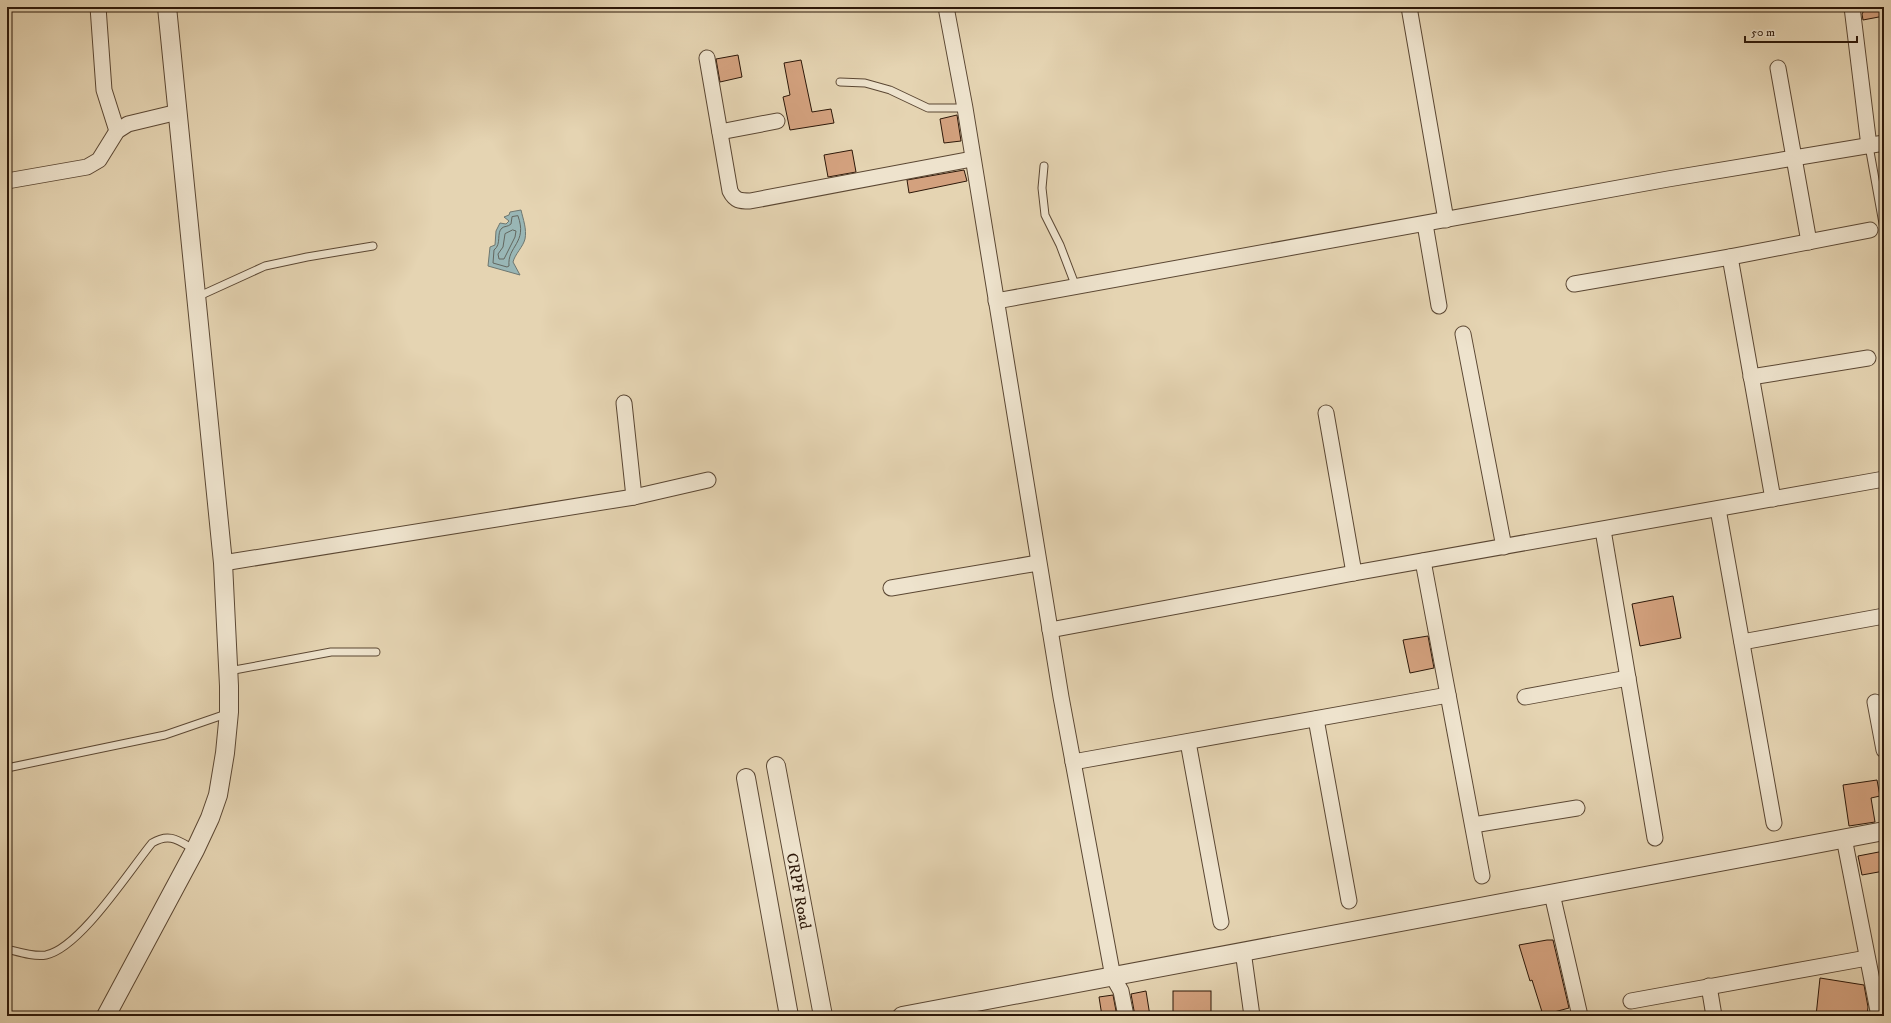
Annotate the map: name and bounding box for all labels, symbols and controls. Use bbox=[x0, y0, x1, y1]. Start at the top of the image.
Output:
scale bar bbox=[1745, 18, 1857, 44]
text: 50 m bbox=[1751, 25, 1775, 40]
street label: CRPF Road bbox=[782, 851, 815, 931]

